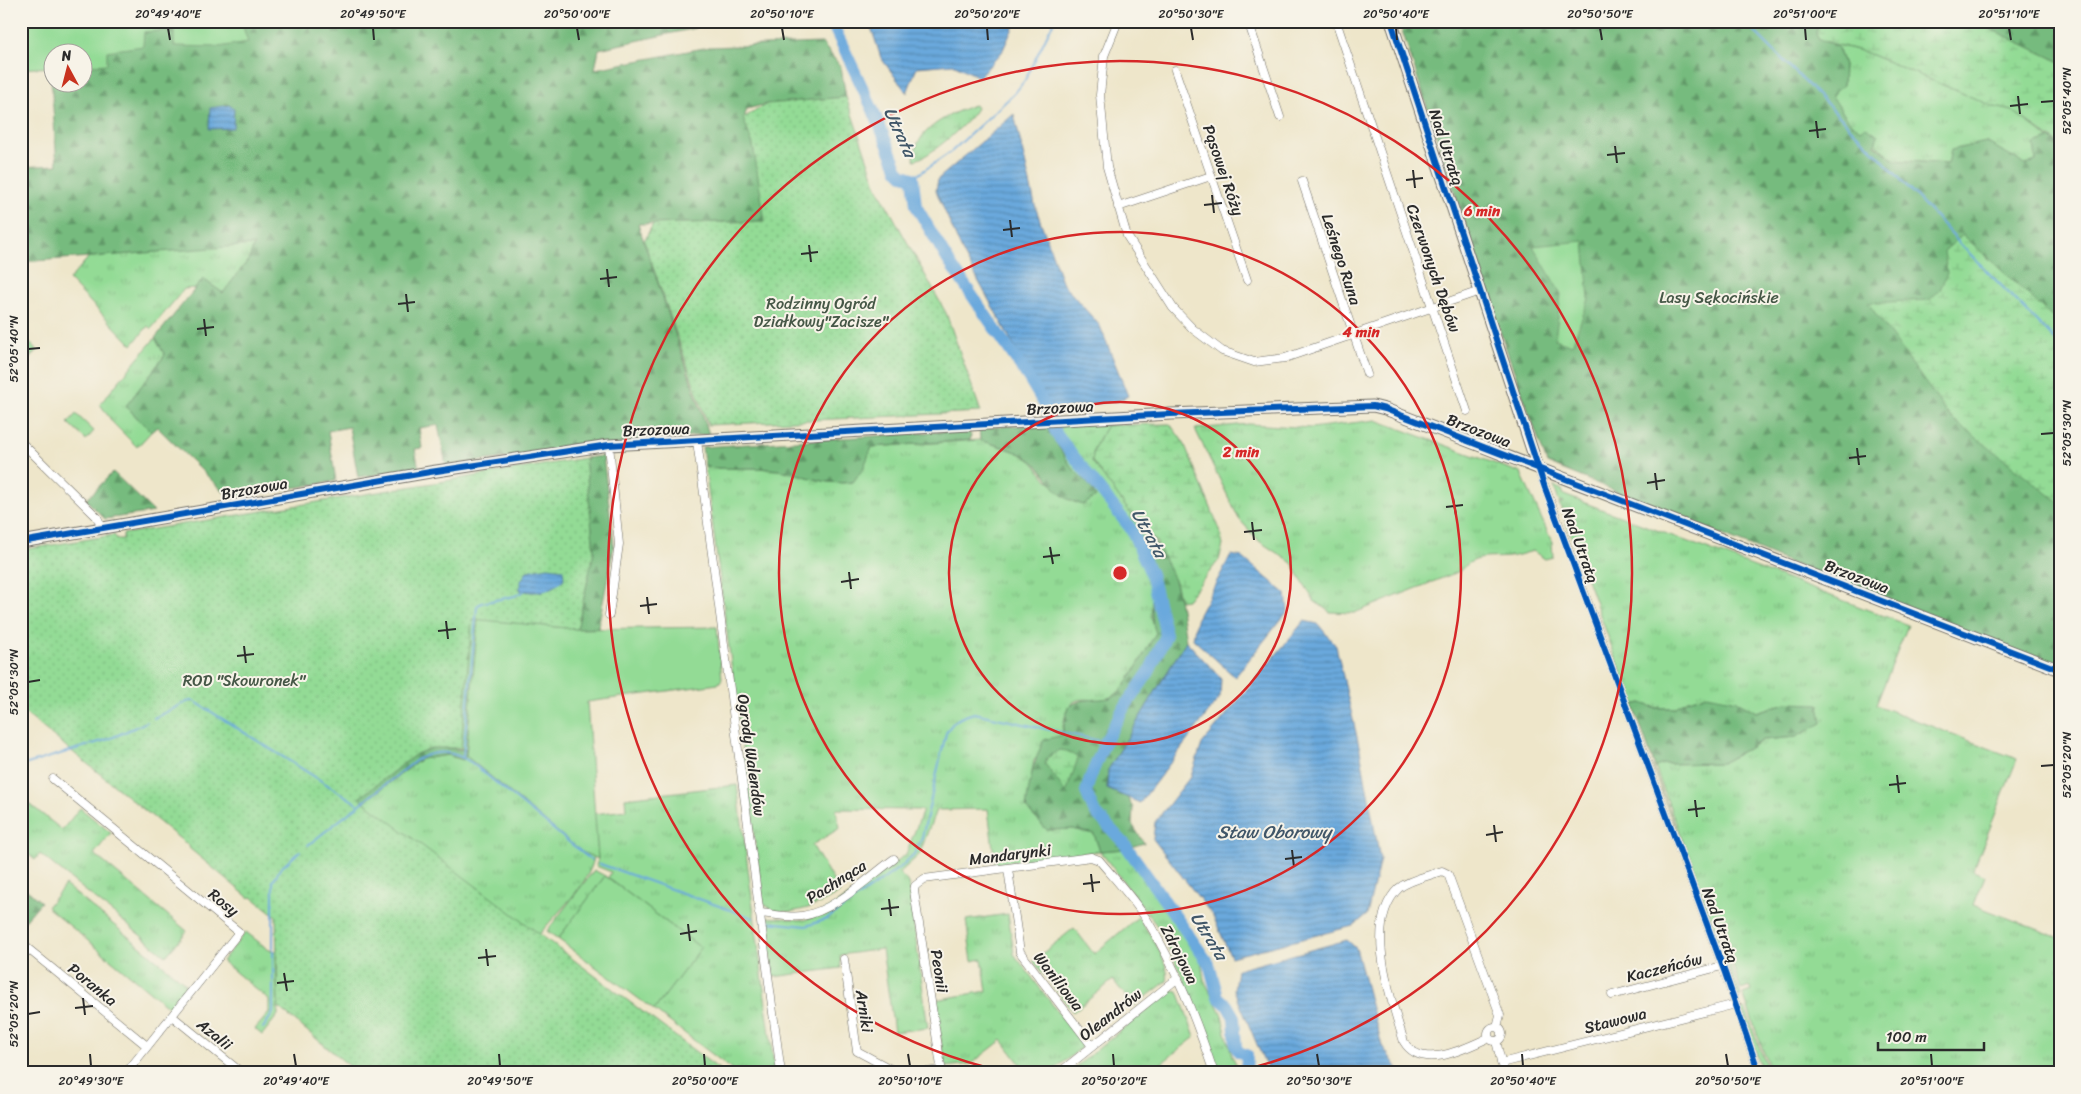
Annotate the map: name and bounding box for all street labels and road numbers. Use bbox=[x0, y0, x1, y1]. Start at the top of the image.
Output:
street label: Nad Utratą bbox=[1421, 105, 1473, 189]
street label: Pąsowej Róży bbox=[1194, 120, 1253, 220]
street label: Czerwonych Dębów bbox=[1398, 200, 1469, 336]
street label: Leśnego Runa bbox=[1313, 209, 1370, 310]
street label: Brzozowa bbox=[1026, 391, 1094, 424]
street label: Brzozowa bbox=[1442, 405, 1515, 456]
street label: Brzozowa bbox=[622, 414, 690, 445]
street label: Brzozowa bbox=[218, 468, 290, 509]
street label: Nad Utratą bbox=[1553, 503, 1608, 587]
street label: Brzozowa bbox=[1820, 551, 1893, 602]
street label: Ogrody Walendów bbox=[729, 692, 774, 818]
street label: Mandarynki bbox=[967, 835, 1053, 874]
street label: Pachnąca bbox=[800, 851, 873, 911]
street label: Rosy bbox=[202, 881, 246, 925]
street label: Nad Utratą bbox=[1693, 883, 1748, 967]
street label: Zdrojowa bbox=[1152, 919, 1207, 989]
street label: Kaczeńców bbox=[1623, 944, 1706, 991]
street label: Waniliowa bbox=[1026, 945, 1092, 1018]
street label: Peonii bbox=[922, 947, 957, 995]
street label: Poranka bbox=[61, 955, 124, 1014]
street label: Oleandrów bbox=[1072, 980, 1148, 1049]
street label: Arniki bbox=[847, 987, 882, 1035]
street label: Stawowa bbox=[1581, 999, 1649, 1042]
street label: Azalii bbox=[189, 1010, 240, 1058]

